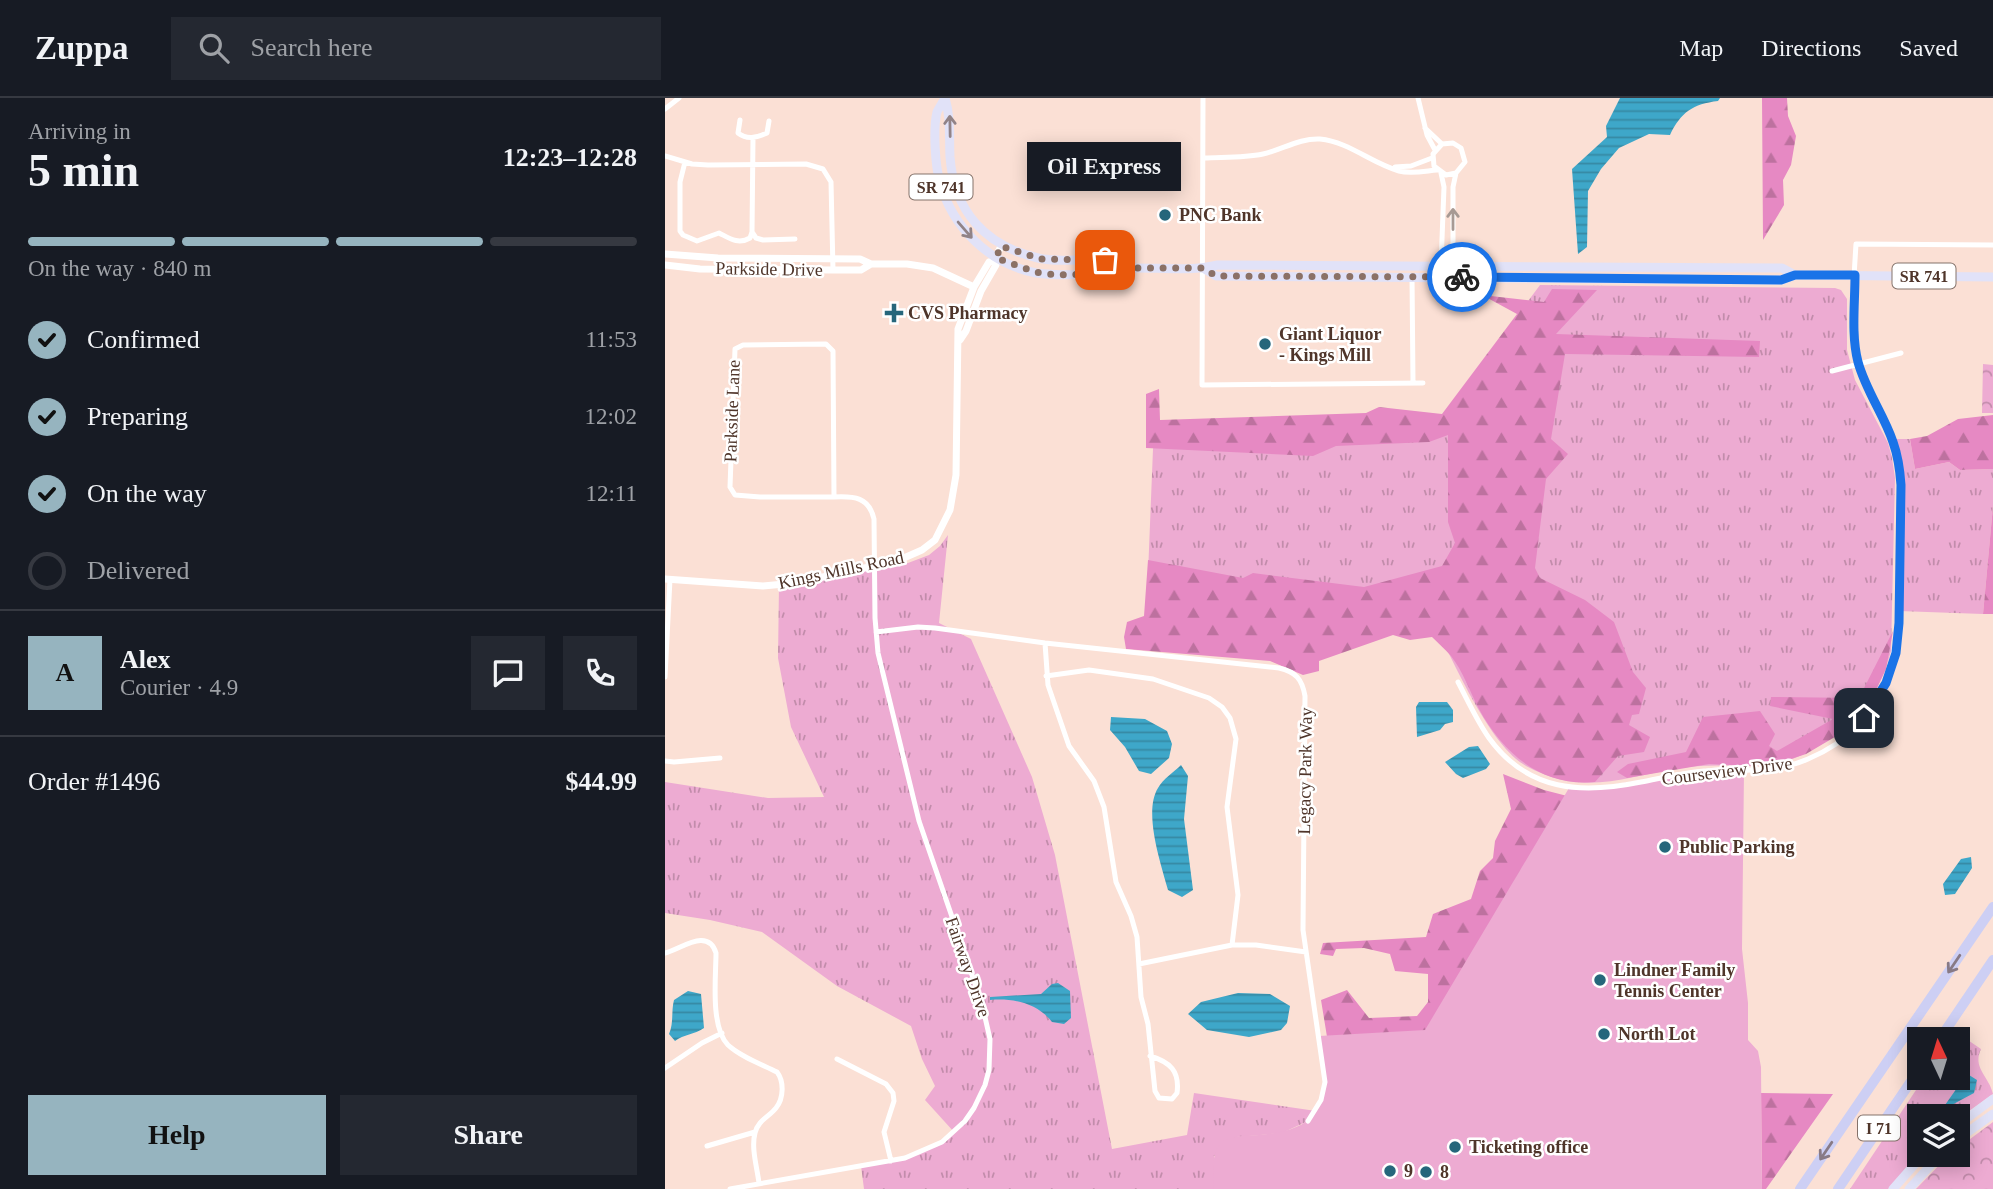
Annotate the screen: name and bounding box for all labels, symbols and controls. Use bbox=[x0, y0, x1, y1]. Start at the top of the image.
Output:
search box bbox=[171, 17, 661, 80]
icon: search bbox=[195, 29, 233, 67]
text: Zuppa bbox=[35, 30, 129, 66]
text: Search here bbox=[251, 33, 373, 62]
text: Map bbox=[1679, 35, 1723, 61]
text: Directions bbox=[1761, 35, 1861, 61]
text: Saved bbox=[1899, 35, 1958, 61]
one-way arrow bbox=[944, 115, 957, 138]
text: Arriving in bbox=[28, 119, 131, 144]
callout: Oil Express bbox=[1028, 141, 1182, 190]
text: 12:23–12:28 bbox=[503, 143, 637, 172]
text: 5 min bbox=[28, 145, 139, 196]
text: Oil Express bbox=[1047, 154, 1161, 179]
road number: SR 741 bbox=[909, 174, 973, 200]
place label: PNC Bank bbox=[1179, 205, 1262, 225]
marker: PNC Bank bbox=[1157, 207, 1173, 223]
one-way arrow bbox=[1446, 208, 1460, 231]
one-way arrow bbox=[957, 221, 973, 239]
pin bbox=[1075, 230, 1135, 290]
icon: bag bbox=[1086, 241, 1124, 279]
courier bbox=[1427, 242, 1497, 312]
text: On the way · 840 m bbox=[28, 256, 211, 281]
street label: Parkside Drive bbox=[715, 258, 823, 280]
icon: bike bbox=[1443, 258, 1481, 296]
road number: SR 741 bbox=[1893, 264, 1955, 288]
place label: CVS Pharmacy bbox=[908, 303, 1028, 323]
marker: CVS Pharmacy bbox=[886, 305, 902, 321]
icon: check bbox=[28, 321, 66, 359]
place label: Giant Liquor - Kings Mill bbox=[1279, 324, 1382, 365]
text: Confirmed bbox=[87, 325, 200, 354]
text: 11:53 bbox=[585, 327, 637, 352]
marker: Giant Liquor - Kings Mill bbox=[1257, 336, 1273, 352]
street label: Parkside Lane bbox=[720, 359, 744, 463]
icon: check bbox=[28, 398, 66, 436]
text: Preparing bbox=[87, 402, 188, 431]
text: 12:02 bbox=[585, 404, 637, 429]
icon: check bbox=[28, 475, 66, 513]
text: On the way bbox=[87, 479, 207, 508]
text: 12:11 bbox=[585, 481, 637, 506]
street label: Kings Mills Road bbox=[776, 547, 906, 593]
text: Delivered bbox=[87, 556, 190, 585]
button: chat bbox=[471, 636, 545, 710]
button: phone bbox=[563, 636, 637, 710]
text: Alex bbox=[120, 645, 171, 674]
text: A bbox=[56, 658, 74, 687]
text: Courier · 4.9 bbox=[120, 675, 238, 700]
pin bbox=[1834, 688, 1894, 748]
icon: home bbox=[1845, 699, 1883, 737]
street label: Legacy Park Way bbox=[1294, 707, 1316, 835]
street label: Courseview Drive bbox=[1661, 753, 1793, 789]
text: Order #1496 bbox=[28, 767, 160, 796]
text: $44.99 bbox=[566, 767, 637, 796]
place label: Public Parking bbox=[1679, 837, 1795, 857]
marker: Public Parking bbox=[1657, 839, 1673, 855]
street label: Fairway Drive bbox=[942, 914, 994, 1020]
one-way arrow bbox=[1947, 953, 1961, 973]
place label: Lindner Family Tennis Center bbox=[1614, 960, 1735, 1001]
marker: Lindner Family Tennis Center bbox=[1592, 972, 1608, 988]
place label: North Lot bbox=[1618, 1024, 1696, 1044]
marker: North Lot bbox=[1596, 1026, 1612, 1042]
north arrow bbox=[1907, 1027, 1971, 1090]
map controls bbox=[1907, 1027, 1970, 1167]
button: Help bbox=[28, 1095, 326, 1175]
button: Share bbox=[340, 1095, 637, 1175]
button: layers bbox=[1907, 1104, 1970, 1167]
road number: I 71 bbox=[1858, 1116, 1900, 1140]
place label: Ticketing office bbox=[1469, 1137, 1588, 1157]
marker: Ticketing office bbox=[1447, 1139, 1463, 1155]
one-way arrow bbox=[1819, 1141, 1833, 1160]
place label: 9 bbox=[1404, 1161, 1413, 1181]
place label: 8 bbox=[1440, 1162, 1449, 1182]
marker: 9 bbox=[1382, 1163, 1398, 1179]
marker: 8 bbox=[1418, 1164, 1434, 1180]

